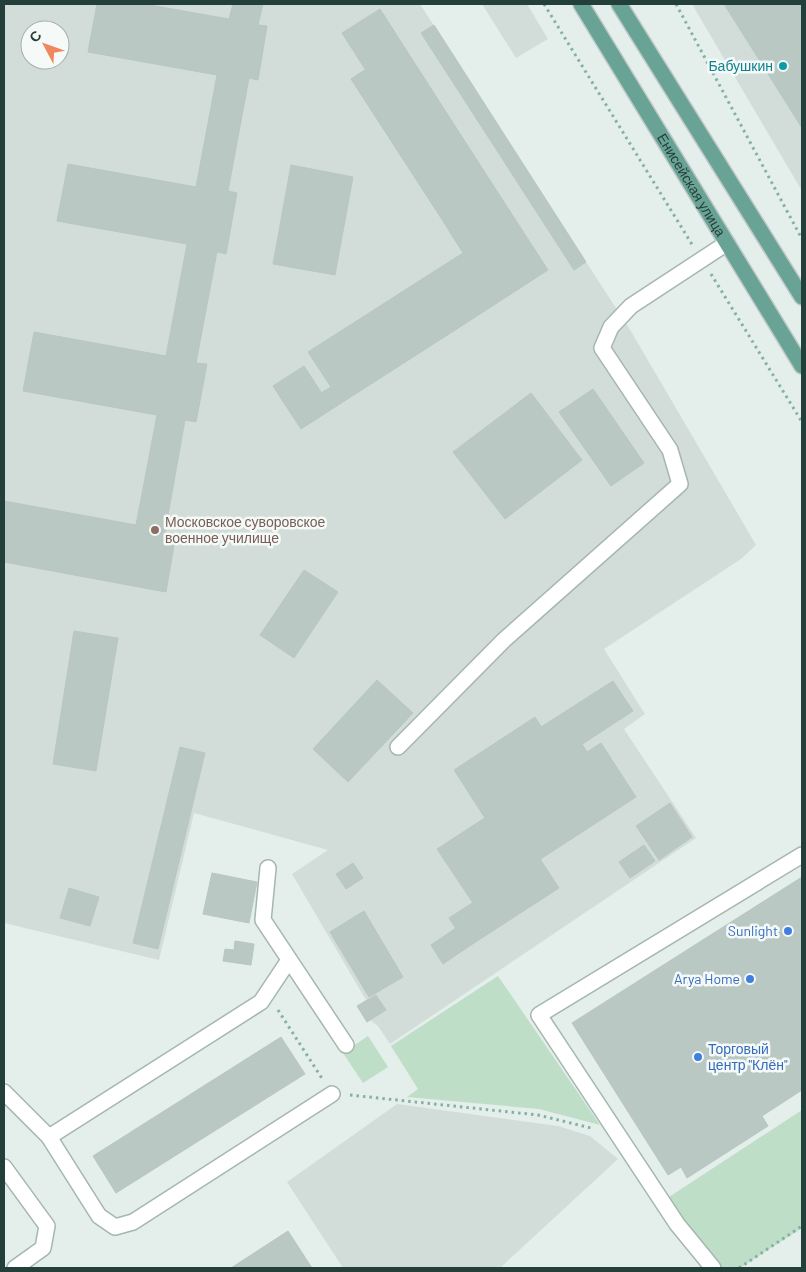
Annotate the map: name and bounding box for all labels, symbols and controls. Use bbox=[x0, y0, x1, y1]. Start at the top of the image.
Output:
north arrow bbox=[20, 20, 70, 70]
text: С bbox=[25, 27, 45, 46]
place label: Бабушкин bbox=[708, 57, 773, 74]
marker: Бабушкин bbox=[777, 60, 789, 72]
street label: Енисейская улица bbox=[654, 130, 730, 240]
place label: Московское суворовское военное училище bbox=[165, 513, 326, 546]
marker: Московское суворовское военное училище bbox=[149, 524, 161, 536]
place label: Sunlight bbox=[728, 922, 778, 939]
marker: Sunlight bbox=[782, 925, 794, 937]
place label: Arya Home bbox=[674, 970, 740, 987]
marker: Arya Home bbox=[744, 973, 756, 985]
place label: Торговый центр "Клён" bbox=[708, 1040, 788, 1073]
marker: Торговый центр "Клён" bbox=[692, 1051, 704, 1063]

